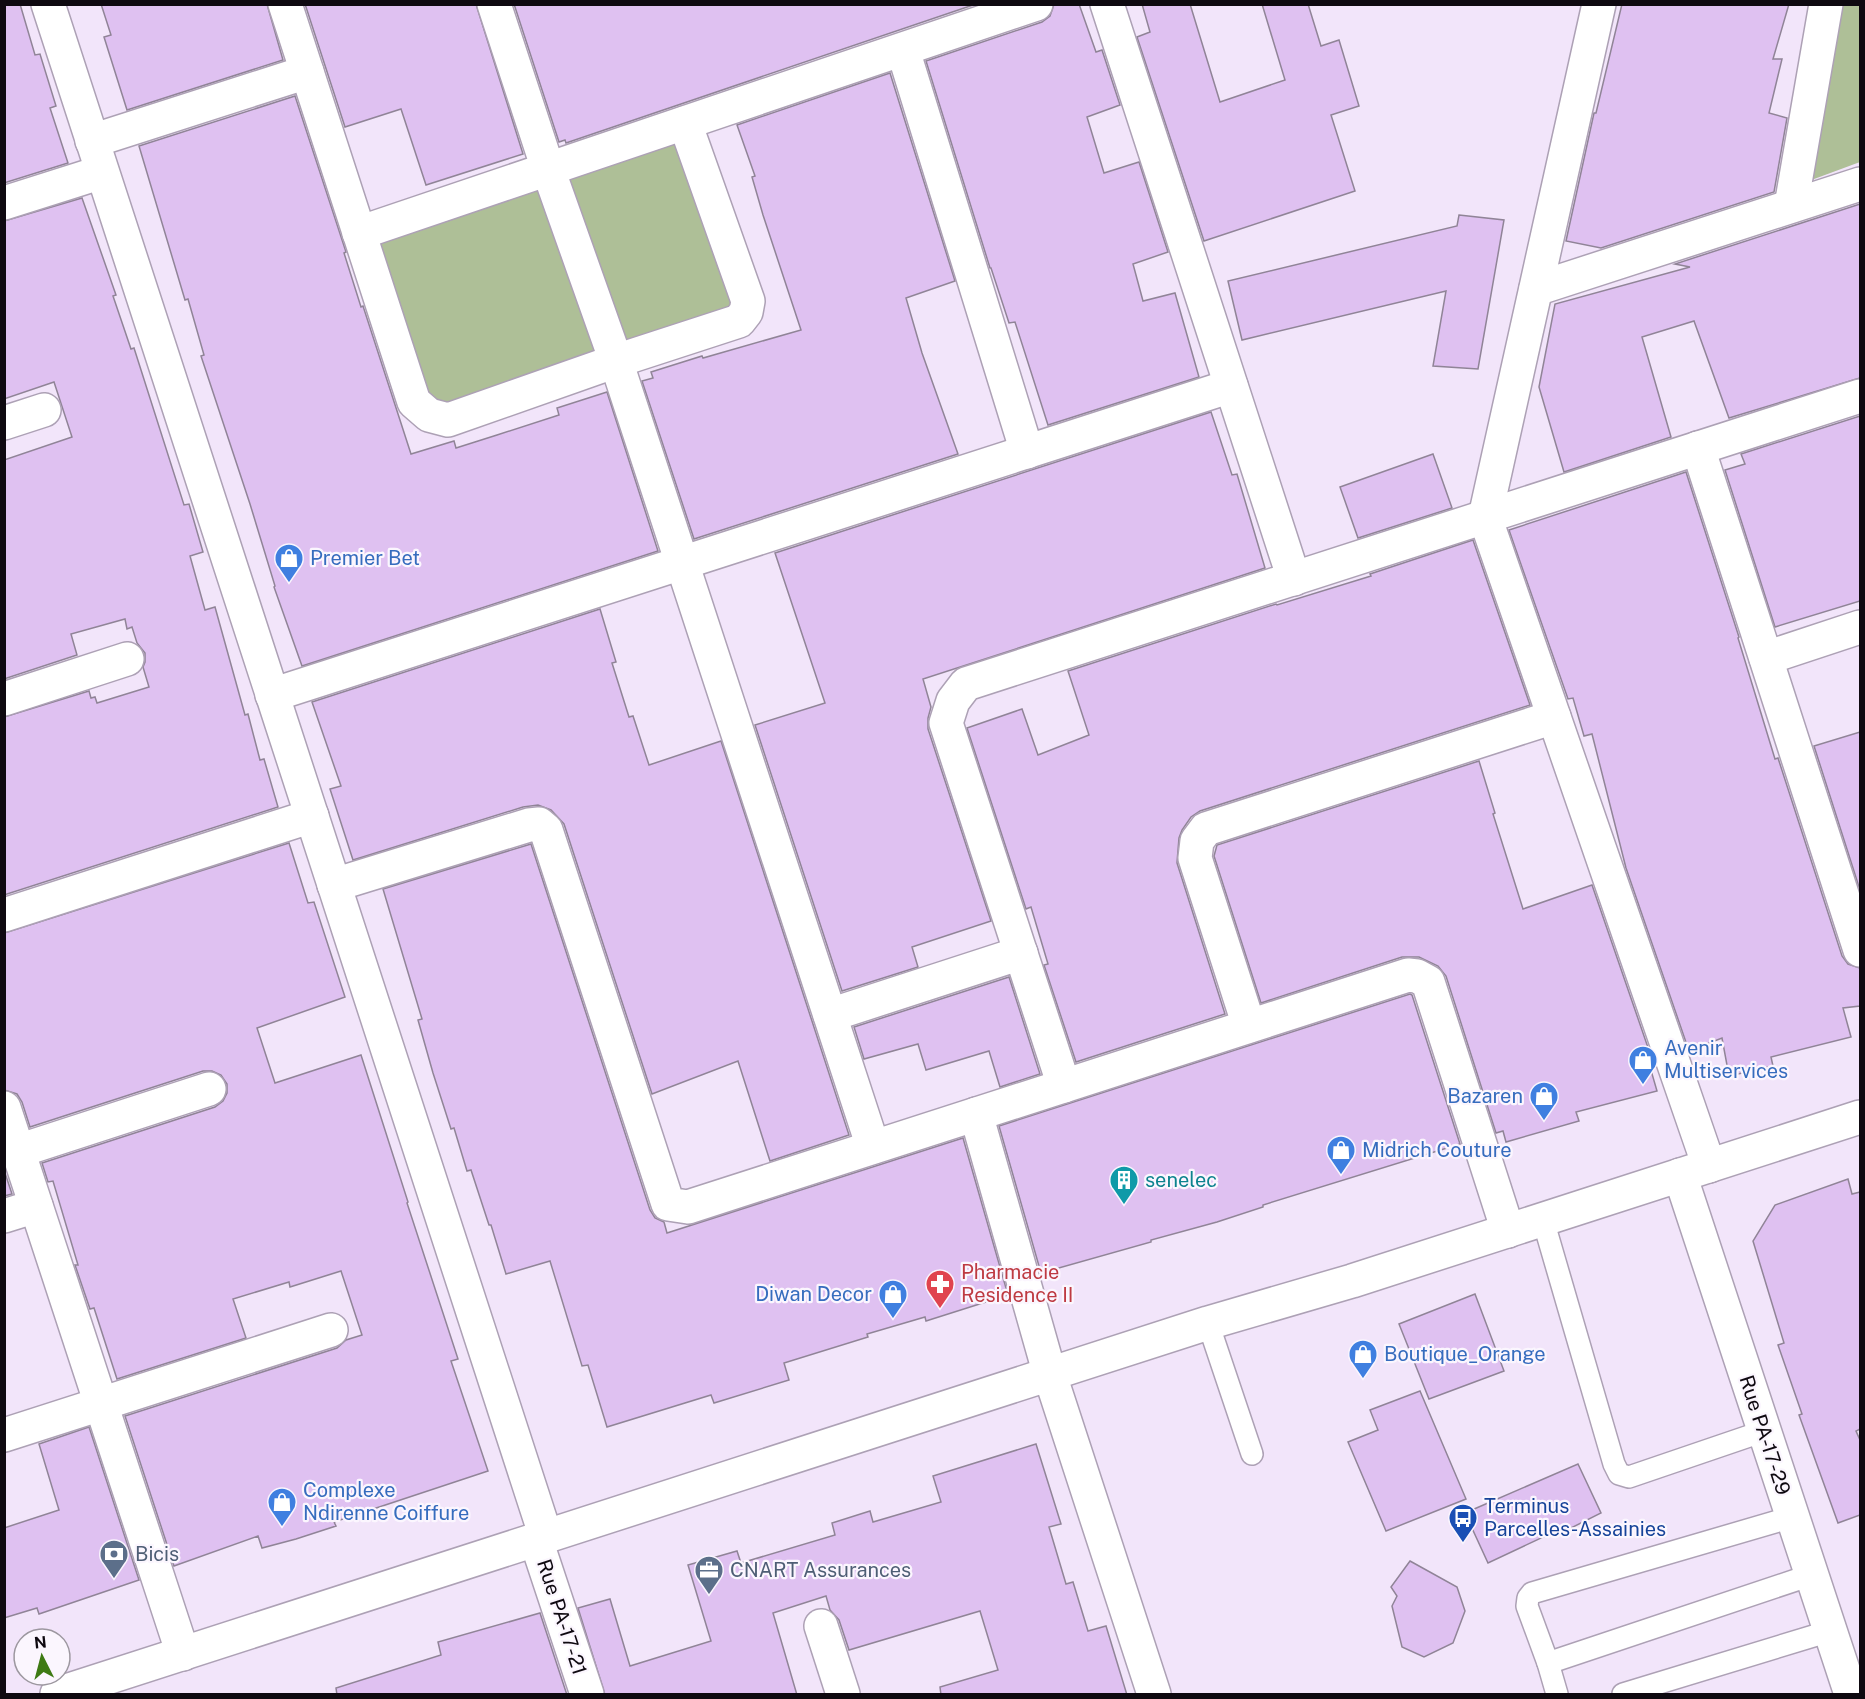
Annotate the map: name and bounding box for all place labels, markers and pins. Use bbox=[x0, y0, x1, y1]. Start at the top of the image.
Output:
shop icon: Premier Bet bbox=[273, 542, 305, 584]
place label: Premier Bet bbox=[310, 546, 420, 570]
place label: Avenir Multiservices bbox=[1664, 1036, 1788, 1083]
shop icon: Avenir Multiservices bbox=[1627, 1044, 1659, 1086]
shop icon: Bazaren bbox=[1528, 1080, 1560, 1122]
place label: Bazaren bbox=[1447, 1084, 1523, 1108]
shop icon: Midrich Couture bbox=[1325, 1134, 1357, 1176]
place label: Midrich Couture bbox=[1362, 1138, 1512, 1162]
building icon: senelec bbox=[1108, 1164, 1140, 1206]
place label: senelec bbox=[1145, 1168, 1217, 1192]
place label: Pharmacie Residence II bbox=[961, 1260, 1074, 1307]
pharmacy icon: Pharmacie Residence II bbox=[924, 1268, 956, 1310]
shop icon: Diwan Decor bbox=[877, 1278, 909, 1320]
place label: Diwan Decor bbox=[755, 1282, 872, 1306]
shop icon: Boutique_Orange bbox=[1347, 1338, 1379, 1380]
place label: Boutique_Orange bbox=[1384, 1342, 1546, 1366]
place label: Complexe Ndirenne Coiffure bbox=[303, 1478, 469, 1525]
shop icon: Complexe Ndirenne Coiffure bbox=[266, 1486, 298, 1528]
place label: Terminus Parcelles-Assainies bbox=[1484, 1494, 1666, 1541]
bus stop icon: Terminus Parcelles-Assainies bbox=[1447, 1502, 1479, 1544]
bank icon: Bicis bbox=[98, 1538, 130, 1580]
place label: Bicis bbox=[135, 1542, 179, 1566]
office icon: CNART Assurances bbox=[693, 1554, 725, 1596]
place label: CNART Assurances bbox=[730, 1558, 911, 1582]

